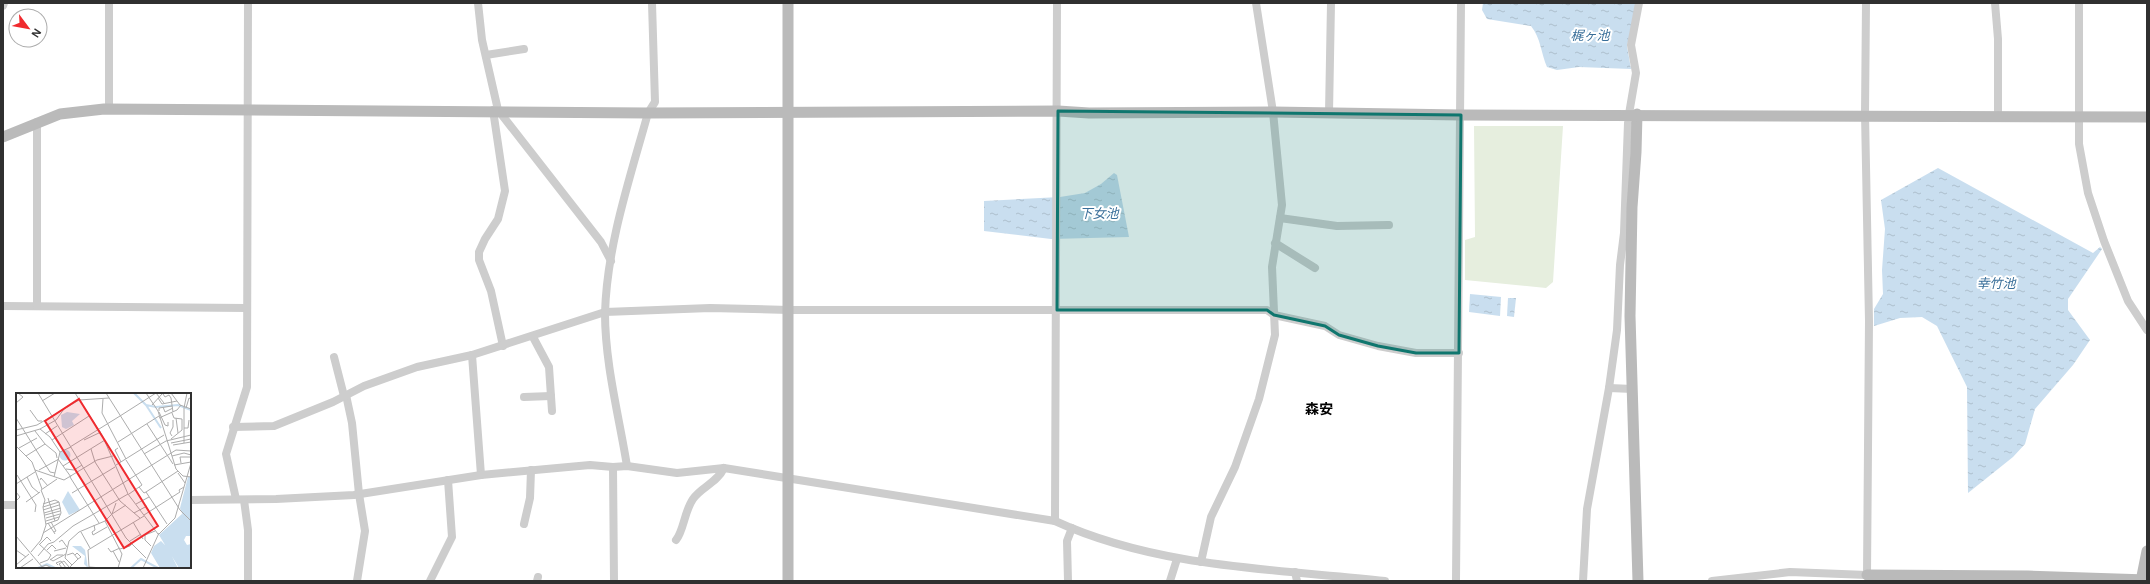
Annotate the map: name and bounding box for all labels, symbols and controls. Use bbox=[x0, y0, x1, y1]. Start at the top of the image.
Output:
north arrow bbox=[8, 8, 48, 48]
text: N bbox=[29, 27, 44, 40]
water label: 梶ヶ池 bbox=[1570, 28, 1611, 43]
water label: 下女池 bbox=[1079, 206, 1120, 221]
water label: 幸竹池 bbox=[1976, 276, 2017, 291]
inset map bbox=[16, 393, 191, 568]
district label: 森安 bbox=[1305, 401, 1333, 417]

